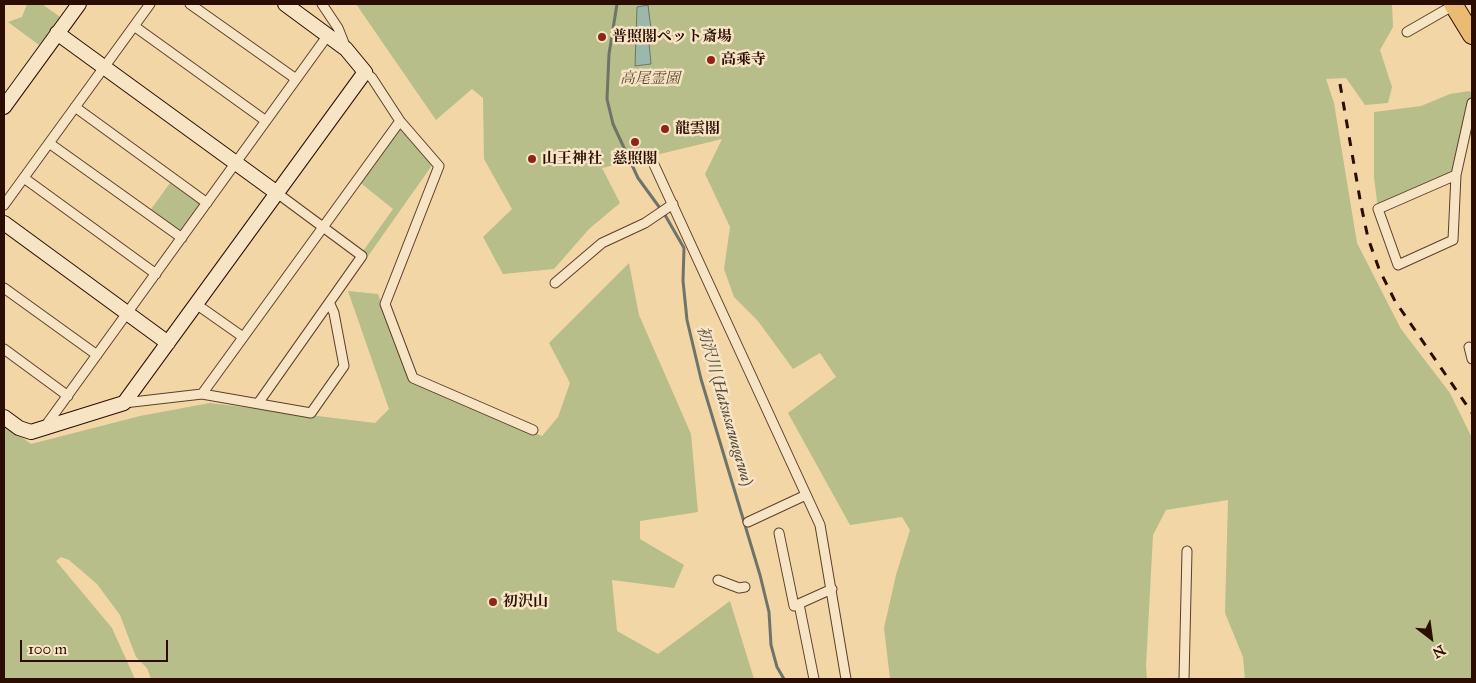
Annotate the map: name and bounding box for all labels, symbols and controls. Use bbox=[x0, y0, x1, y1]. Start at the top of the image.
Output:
place label: 普照閣ペット斎場 bbox=[612, 28, 732, 46]
marker: 普照閣ペット斎場 bbox=[596, 31, 608, 43]
place label: 高乘寺 bbox=[721, 51, 766, 69]
marker: 高乘寺 bbox=[705, 54, 717, 66]
park label: 高尾霊園 bbox=[620, 70, 680, 88]
place label: 龍雲閣 bbox=[675, 120, 720, 138]
marker: 龍雲閣 bbox=[659, 123, 671, 135]
marker: 慈照閣 bbox=[629, 136, 641, 148]
place label: 山王神社 bbox=[542, 150, 602, 168]
place label: 慈照閣 bbox=[613, 150, 657, 168]
marker: 山王神社 bbox=[526, 153, 538, 165]
water label: 初沢川 (Hatsusawagawa) bbox=[692, 324, 756, 488]
place label: 初沢山 bbox=[503, 593, 548, 611]
marker: 初沢山 bbox=[487, 596, 499, 608]
north arrow bbox=[1406, 613, 1456, 663]
scale bar bbox=[22, 630, 170, 662]
text: 100 m bbox=[28, 640, 67, 658]
text: N bbox=[1429, 641, 1448, 662]

